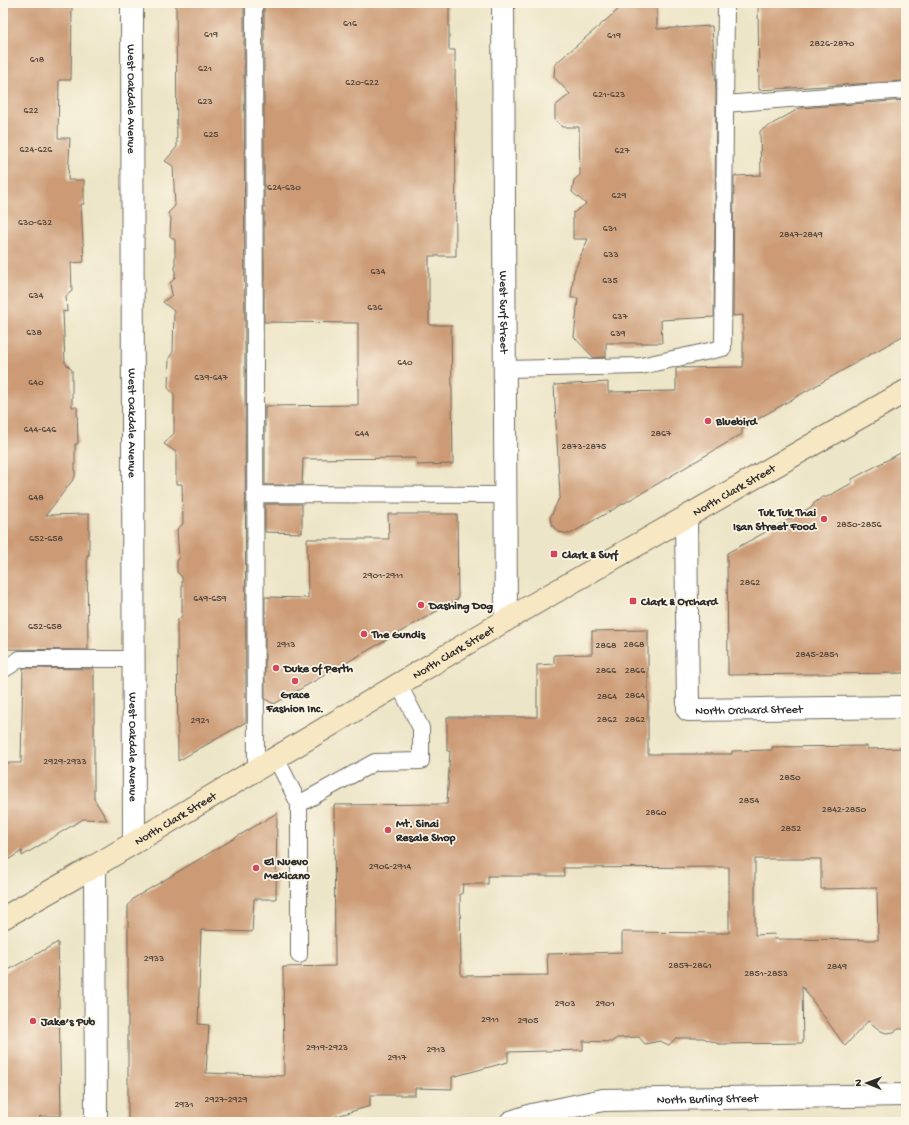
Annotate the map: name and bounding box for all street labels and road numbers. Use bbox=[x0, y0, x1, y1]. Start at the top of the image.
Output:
street label: West Oakdale Avenue bbox=[123, 44, 137, 155]
street label: West Surf Street bbox=[495, 271, 510, 354]
street label: West Oakdale Avenue bbox=[124, 368, 138, 479]
street label: North Clark Street bbox=[691, 462, 779, 521]
street label: North Clark Street bbox=[411, 623, 498, 683]
street label: West Oakdale Avenue bbox=[125, 692, 139, 803]
street label: North Orchard Street bbox=[695, 703, 804, 719]
street label: North Clark Street bbox=[133, 789, 220, 850]
street label: North Burling Street bbox=[657, 1092, 759, 1108]

